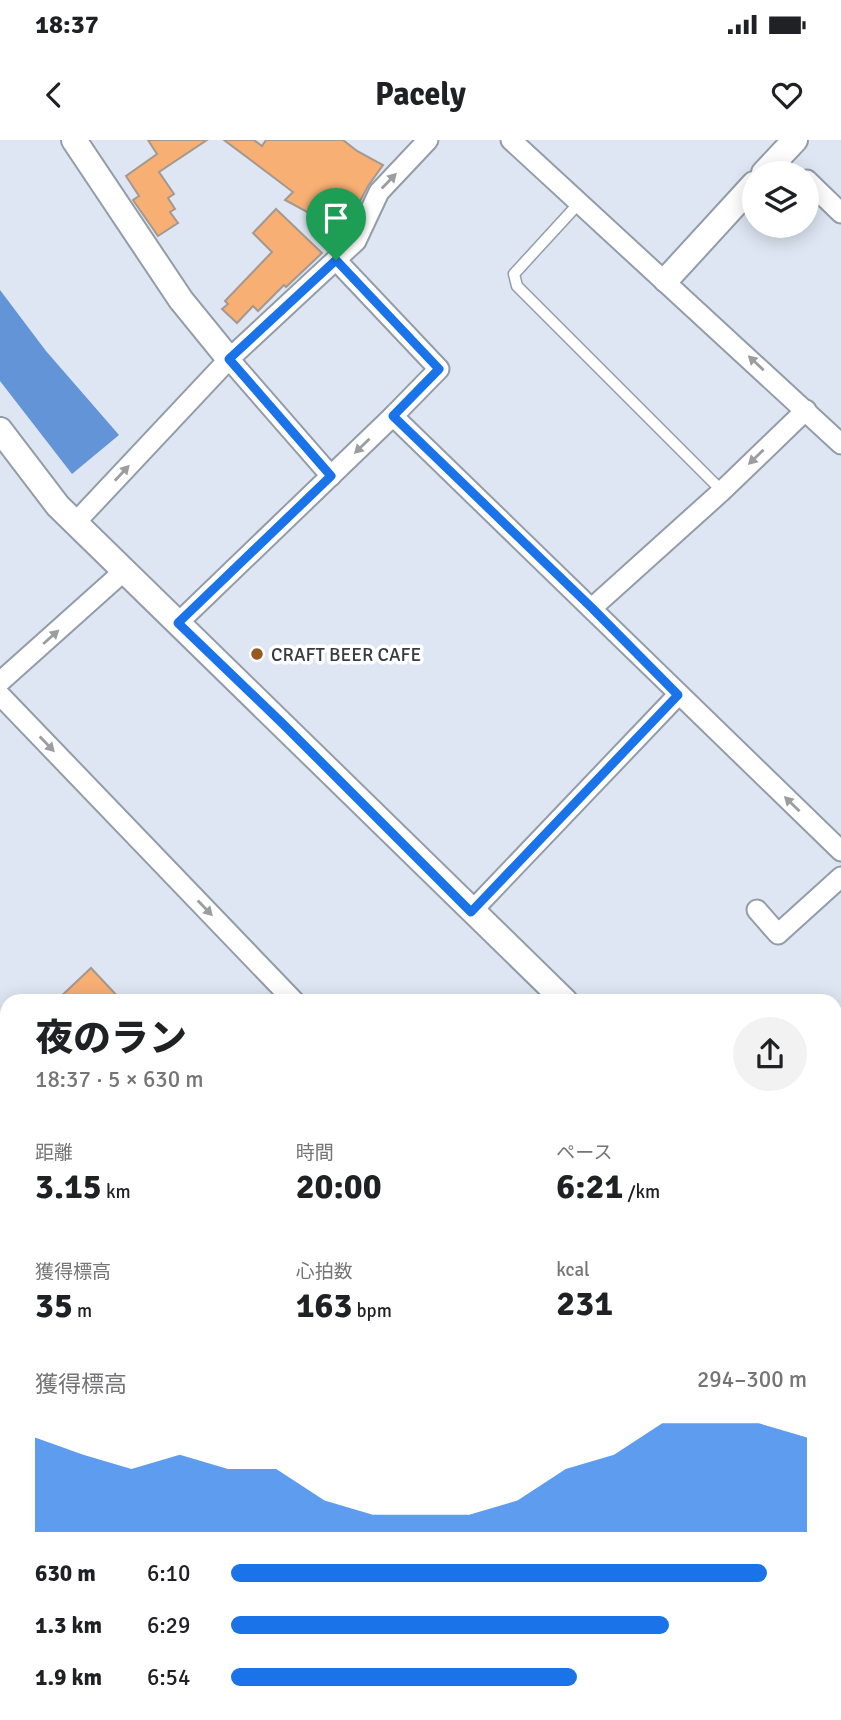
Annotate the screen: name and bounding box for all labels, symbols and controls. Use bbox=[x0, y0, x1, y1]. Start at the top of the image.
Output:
text: 18:37 bbox=[35, 9, 99, 41]
text: Pacely bbox=[375, 75, 466, 114]
icon: back bbox=[35, 76, 73, 114]
icon: heart bbox=[768, 76, 806, 114]
map controls bbox=[742, 161, 819, 238]
button: layers bbox=[742, 161, 819, 238]
one-way arrow bbox=[381, 173, 397, 190]
pin bbox=[306, 188, 366, 260]
icon: arrive bbox=[317, 199, 355, 237]
one-way arrow bbox=[748, 356, 765, 372]
one-way arrow bbox=[354, 437, 371, 453]
one-way arrow bbox=[748, 449, 765, 466]
one-way arrow bbox=[113, 465, 129, 482]
one-way arrow bbox=[42, 629, 60, 645]
place label: CRAFT BEER CAFE bbox=[271, 643, 421, 667]
marker: CRAFT BEER CAFE bbox=[249, 646, 265, 662]
one-way arrow bbox=[39, 736, 56, 753]
one-way arrow bbox=[783, 796, 801, 812]
one-way arrow bbox=[197, 900, 214, 917]
text: 夜のラン bbox=[35, 1015, 187, 1062]
button: share bbox=[733, 1017, 807, 1091]
text: 18:37 · 5 × 630 m bbox=[35, 1065, 204, 1094]
text: 距離 bbox=[35, 1141, 73, 1165]
text: 時間 bbox=[296, 1141, 334, 1165]
text: ペース bbox=[556, 1141, 612, 1165]
text: 3.15 bbox=[35, 1165, 102, 1208]
text: 20:00 bbox=[296, 1165, 382, 1208]
text: 6:21 bbox=[556, 1165, 623, 1208]
text: km bbox=[102, 1180, 131, 1204]
text: /km bbox=[623, 1180, 660, 1204]
text: kcal bbox=[556, 1258, 590, 1282]
text: 獲得標高 bbox=[35, 1260, 111, 1284]
text: 心拍数 bbox=[296, 1260, 353, 1284]
text: 231 bbox=[556, 1282, 613, 1325]
text: 35 bbox=[35, 1284, 73, 1327]
text: 163 bbox=[296, 1284, 352, 1327]
text: m bbox=[73, 1299, 92, 1323]
text: bpm bbox=[352, 1299, 392, 1323]
text: 294–300 m bbox=[697, 1365, 807, 1394]
text: 獲得標高 bbox=[35, 1370, 127, 1399]
text: 630 m bbox=[35, 1559, 96, 1588]
text: 6:10 bbox=[147, 1559, 190, 1588]
text: 1.3 km bbox=[35, 1611, 102, 1640]
text: 6:29 bbox=[147, 1611, 190, 1640]
text: 1.9 km bbox=[35, 1663, 102, 1692]
text: 6:54 bbox=[147, 1663, 190, 1692]

